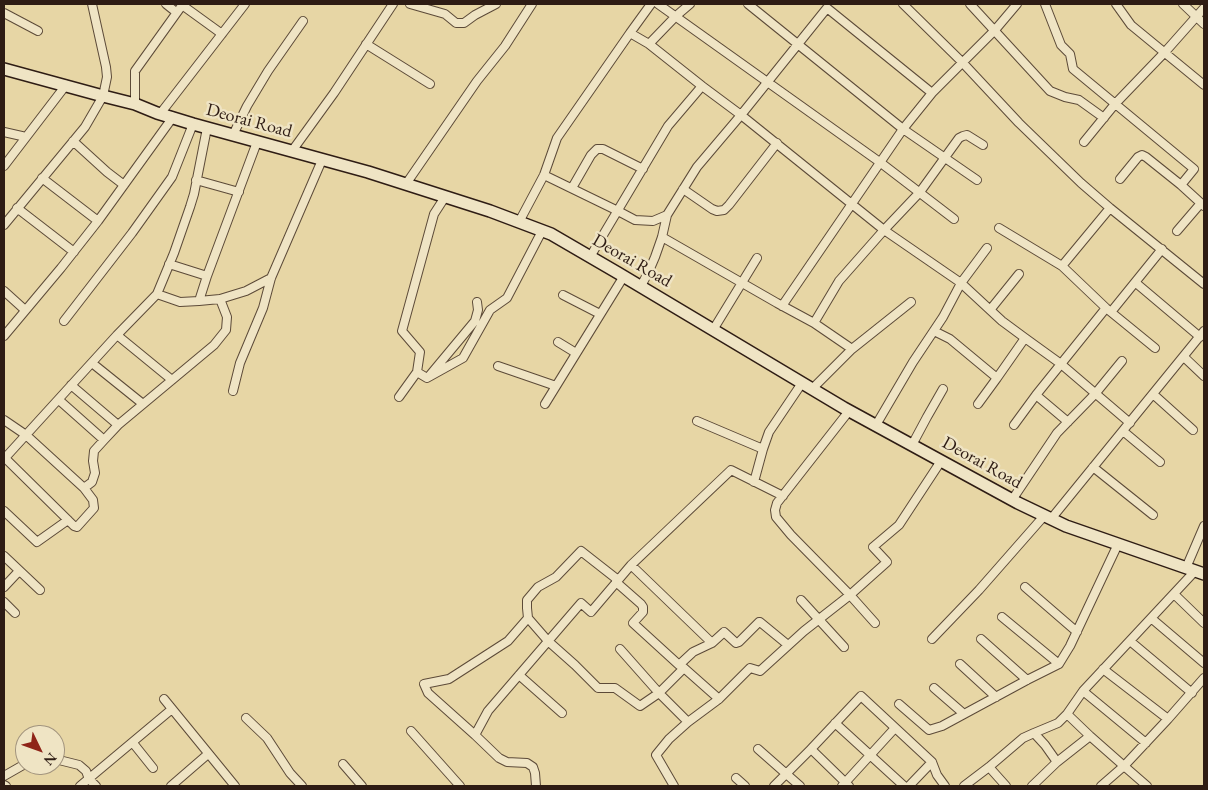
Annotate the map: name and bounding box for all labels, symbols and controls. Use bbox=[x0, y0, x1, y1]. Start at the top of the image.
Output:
street label: Deorai Road bbox=[204, 99, 294, 143]
street label: Deorai Road bbox=[588, 230, 676, 292]
street label: Deorai Road bbox=[938, 432, 1026, 494]
north arrow bbox=[15, 725, 65, 775]
text: N bbox=[40, 749, 61, 770]

